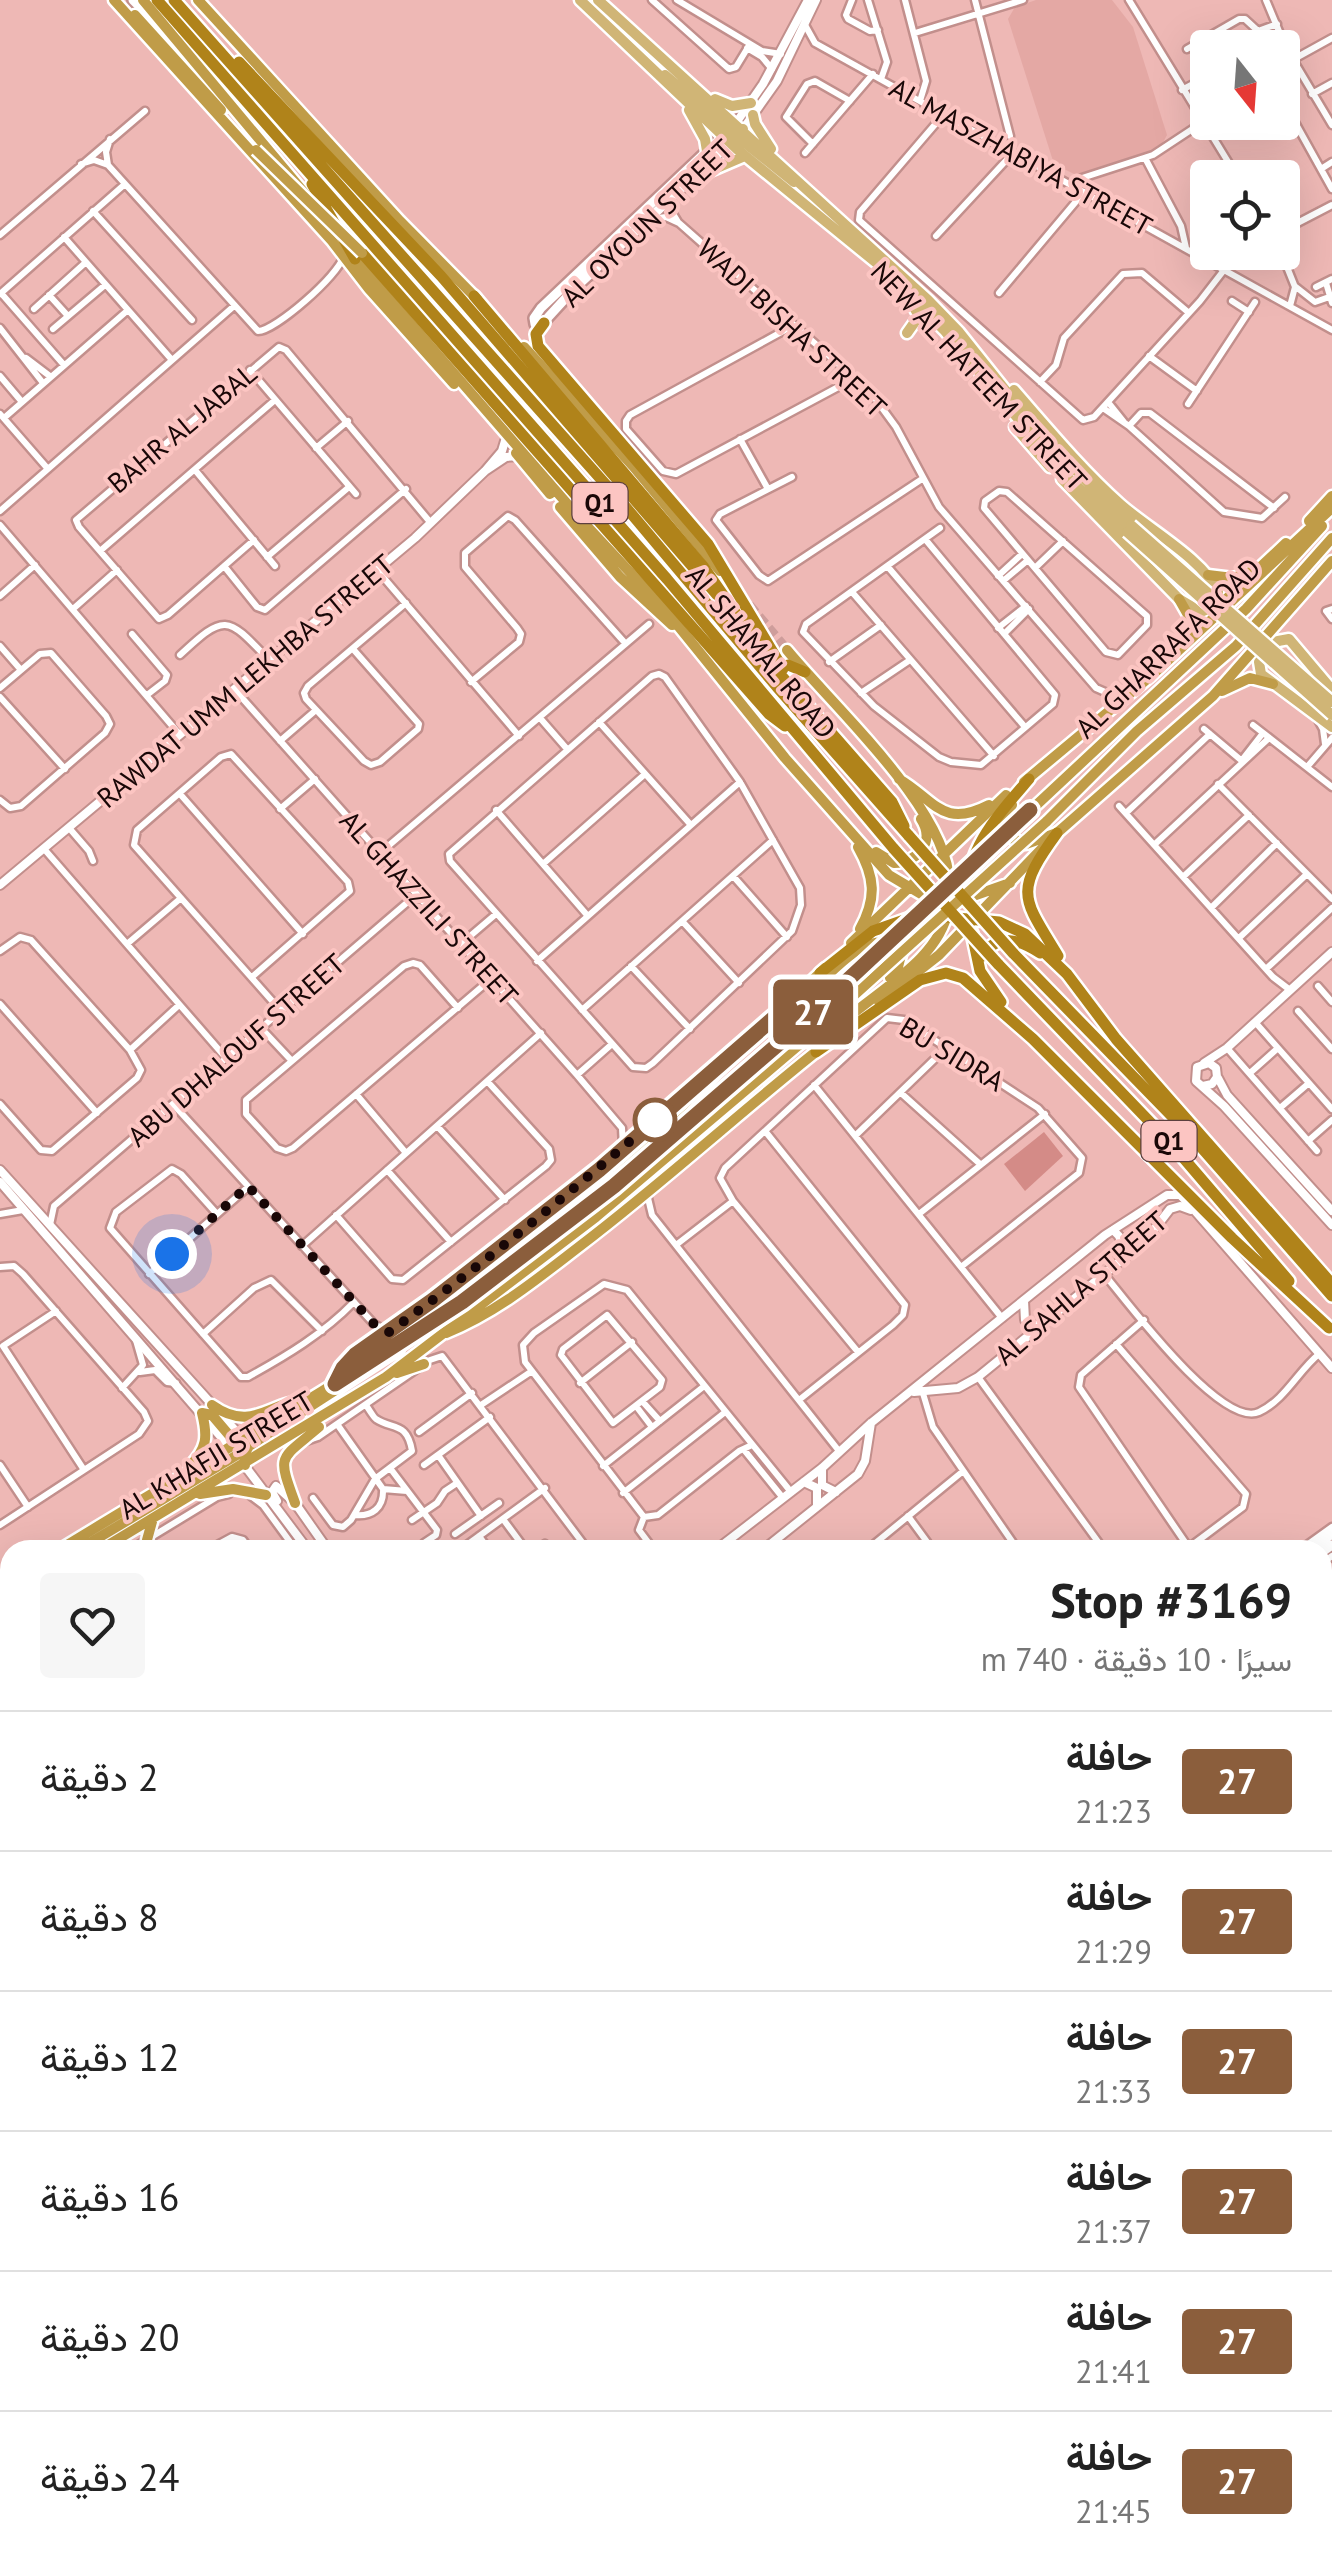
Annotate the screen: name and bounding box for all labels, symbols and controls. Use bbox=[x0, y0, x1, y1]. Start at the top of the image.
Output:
north arrow bbox=[1190, 30, 1300, 140]
map controls bbox=[1190, 30, 1300, 270]
street label: AL MASZHABIYA STREET bbox=[883, 69, 1159, 244]
street label: AL OYOUN STREET bbox=[553, 131, 741, 314]
button: locate bbox=[1190, 160, 1300, 270]
street label: WADI BISHA STREET bbox=[690, 230, 895, 425]
street label: NEW AL HATEEM STREET bbox=[863, 253, 1096, 499]
street label: BAHR AL JABAL bbox=[99, 354, 264, 501]
road number: Q1 bbox=[572, 483, 628, 523]
street label: RAWDAT UMM LEKHBA STREET bbox=[89, 545, 401, 816]
street label: AL GHARRAFA ROAD bbox=[1067, 550, 1268, 746]
street label: AL SHAMAL ROAD bbox=[678, 557, 845, 746]
street label: AL GHAZZILI STREET bbox=[332, 802, 527, 1013]
street label: ABU DHALOUF STREET bbox=[119, 945, 353, 1154]
line badge: 27 bbox=[768, 980, 858, 1044]
text: 27 bbox=[793, 989, 833, 1035]
street label: BU SIDRA bbox=[893, 1008, 1012, 1100]
unlabelled marker bbox=[634, 1099, 676, 1141]
road number: Q1 bbox=[1142, 1121, 1196, 1161]
street label: AL SAHLA STREET bbox=[987, 1202, 1175, 1373]
your location bbox=[147, 1229, 197, 1279]
street label: AL KHAFJI STREET bbox=[112, 1382, 320, 1527]
text: Stop #3169 bbox=[1050, 1569, 1292, 1631]
button: heart bbox=[40, 1573, 145, 1678]
text: سيرًا · 10 دقيقة · 740 m bbox=[981, 1638, 1292, 1680]
text: حافلة bbox=[1066, 1731, 1152, 1780]
text: 2 دقيقة bbox=[40, 1752, 159, 1801]
text: 27 bbox=[1217, 1758, 1257, 1804]
text: 21:23 bbox=[1075, 1790, 1152, 1832]
text: حافلة bbox=[1066, 1871, 1152, 1920]
text: 8 دقيقة bbox=[40, 1892, 159, 1941]
text: 27 bbox=[1217, 1898, 1257, 1944]
text: 21:29 bbox=[1075, 1930, 1152, 1972]
text: حافلة bbox=[1066, 2011, 1152, 2060]
text: 12 دقيقة bbox=[40, 2032, 180, 2081]
text: 27 bbox=[1217, 2038, 1257, 2084]
text: 21:33 bbox=[1075, 2070, 1152, 2112]
text: حافلة bbox=[1066, 2151, 1152, 2200]
text: 16 دقيقة bbox=[40, 2172, 180, 2221]
text: 27 bbox=[1217, 2178, 1257, 2224]
text: 21:37 bbox=[1075, 2210, 1152, 2252]
text: حافلة bbox=[1066, 2291, 1152, 2340]
text: 20 دقيقة bbox=[40, 2312, 180, 2361]
text: 27 bbox=[1217, 2318, 1257, 2364]
text: 21:41 bbox=[1075, 2350, 1152, 2392]
text: حافلة bbox=[1066, 2431, 1152, 2480]
text: 24 دقيقة bbox=[40, 2452, 180, 2501]
text: 27 bbox=[1217, 2458, 1257, 2504]
text: 21:45 bbox=[1075, 2490, 1152, 2532]

